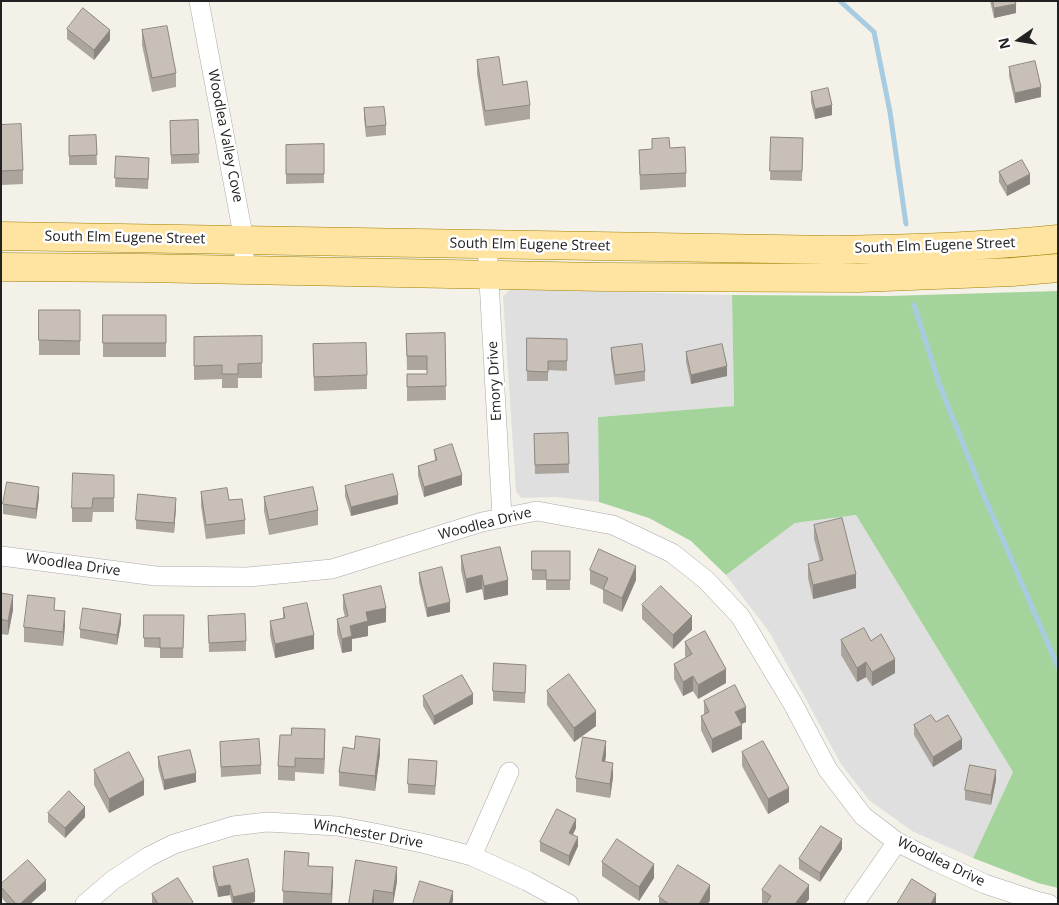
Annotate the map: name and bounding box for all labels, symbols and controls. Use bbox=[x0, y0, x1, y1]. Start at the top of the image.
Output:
north arrow bbox=[994, 15, 1044, 65]
text: N bbox=[993, 36, 1014, 51]
street label: Woodlea Valley Cove bbox=[204, 68, 246, 204]
street label: South Elm Eugene Street bbox=[44, 228, 206, 248]
street label: South Elm Eugene Street bbox=[449, 235, 611, 255]
street label: South Elm Eugene Street bbox=[854, 235, 1016, 257]
street label: Emory Drive bbox=[485, 341, 505, 421]
street label: Woodlea Drive bbox=[437, 504, 533, 544]
street label: Woodlea Drive bbox=[25, 550, 121, 580]
street label: Winchester Drive bbox=[312, 816, 424, 852]
street label: Woodlea Drive bbox=[894, 834, 988, 890]

